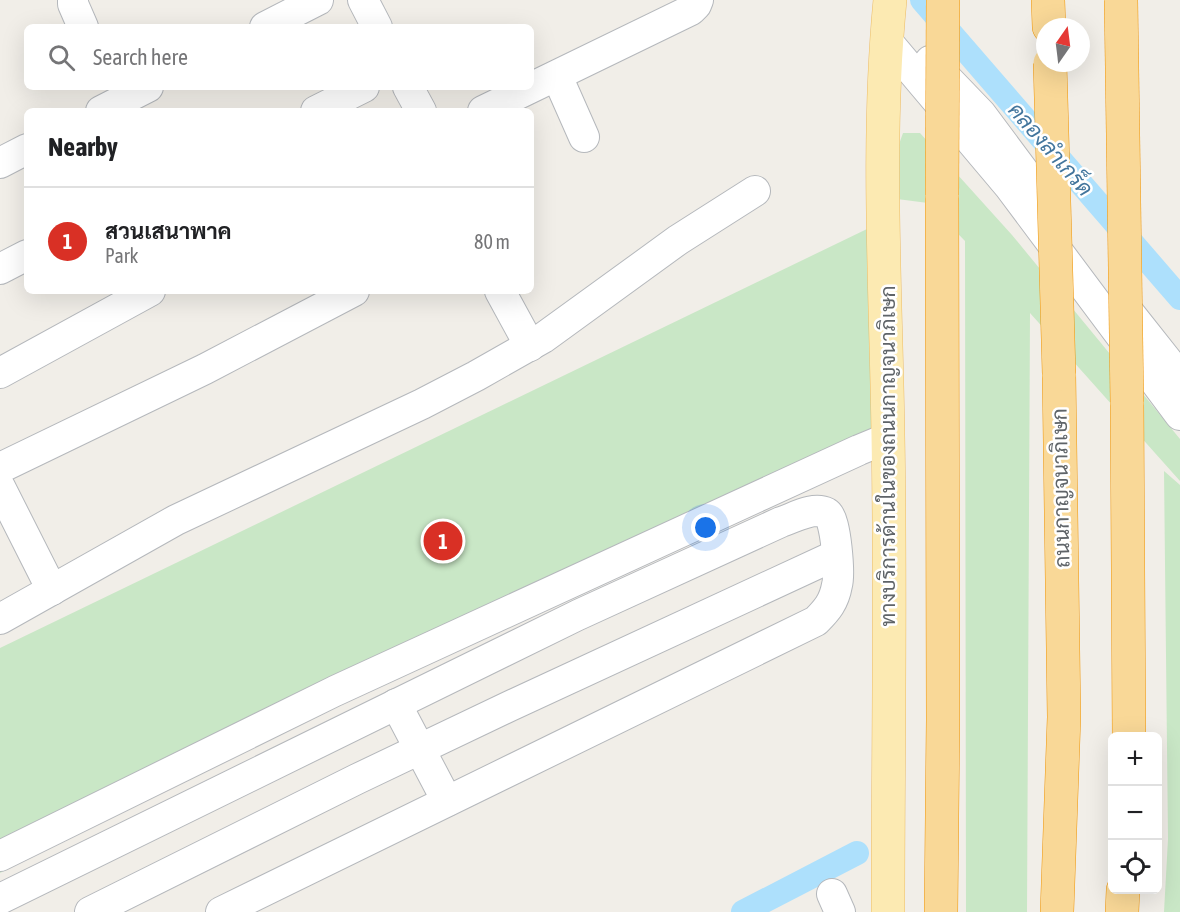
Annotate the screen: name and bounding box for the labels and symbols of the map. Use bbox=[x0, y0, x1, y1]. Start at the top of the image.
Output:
north arrow bbox=[1036, 18, 1090, 72]
water label: คลองลำเกร็ด bbox=[1003, 96, 1100, 201]
street label: ทางบริการด้านในของถนนกาญจนาภิเษก bbox=[875, 286, 900, 626]
street label: ถนนกาญจนาภิเษก bbox=[1047, 408, 1074, 568]
your location bbox=[691, 513, 720, 542]
pin: 1 bbox=[424, 518, 462, 564]

